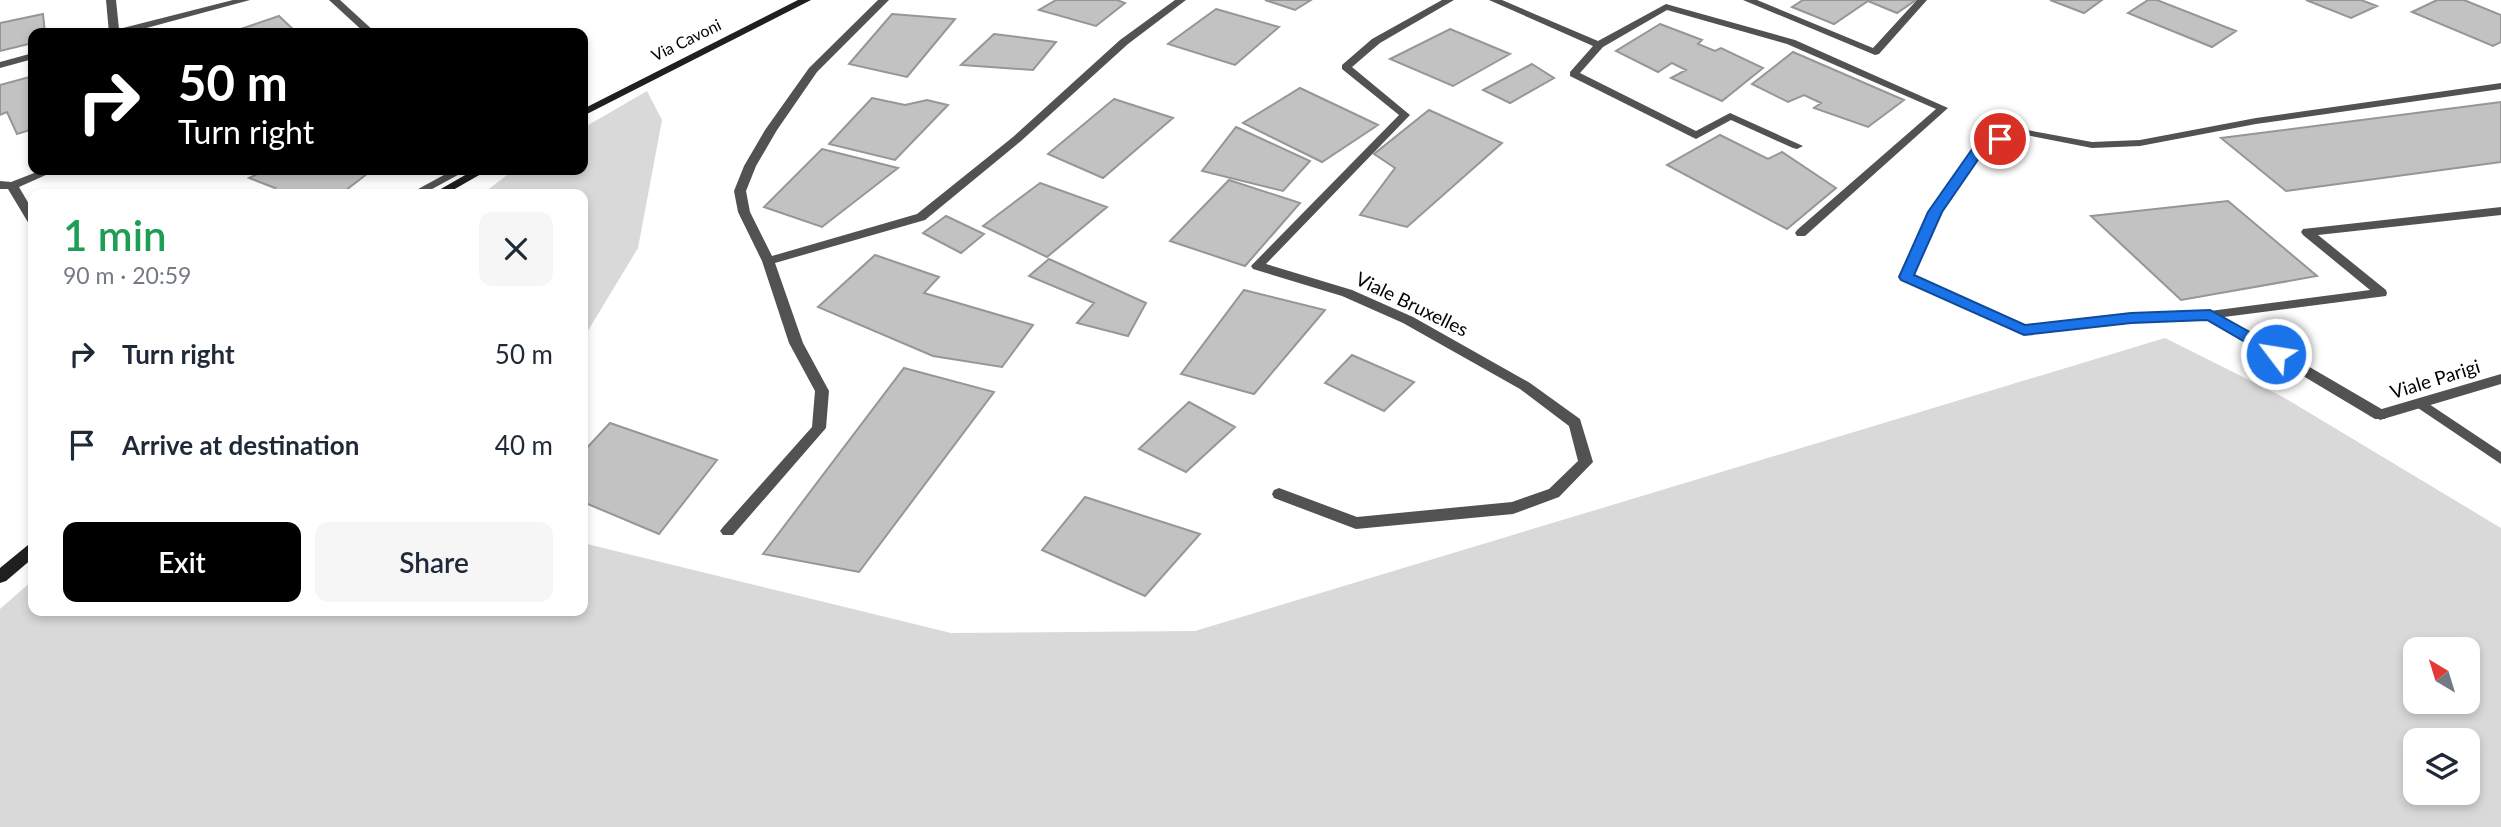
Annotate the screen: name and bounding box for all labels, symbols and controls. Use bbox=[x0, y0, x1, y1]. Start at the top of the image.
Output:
street label: Via Cavoni bbox=[648, 15, 724, 65]
text: 50 m bbox=[178, 53, 288, 111]
icon: right bbox=[63, 56, 154, 147]
pin bbox=[1970, 109, 2030, 169]
text: Turn right bbox=[178, 112, 314, 151]
icon: arrive bbox=[1981, 120, 2019, 158]
text: 1 min bbox=[63, 210, 167, 260]
button: close bbox=[479, 212, 553, 286]
text: 90 m · 20:59 bbox=[63, 261, 191, 289]
street label: Viale Bruxelles bbox=[1352, 266, 1472, 341]
position arrow bbox=[2239, 317, 2313, 391]
icon: right bbox=[63, 335, 101, 373]
text: Turn right bbox=[122, 338, 235, 370]
text: 50 m bbox=[495, 338, 553, 370]
street label: Viale Parigi bbox=[2387, 354, 2483, 403]
icon: arrive bbox=[63, 426, 101, 464]
text: Arrive at destination bbox=[122, 429, 359, 461]
text: 40 m bbox=[495, 429, 553, 461]
button: Exit bbox=[63, 522, 301, 602]
button: Share bbox=[315, 522, 553, 602]
north arrow bbox=[2403, 637, 2480, 714]
map controls bbox=[2403, 637, 2480, 805]
button: layers bbox=[2403, 728, 2480, 805]

